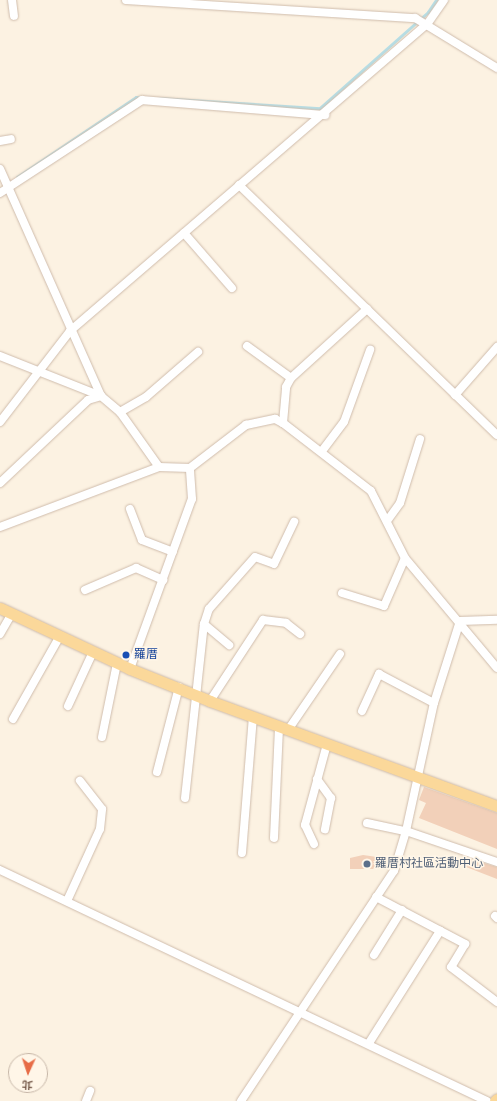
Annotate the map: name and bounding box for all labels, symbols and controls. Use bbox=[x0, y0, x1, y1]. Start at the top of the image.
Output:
place label: 羅厝 bbox=[134, 648, 158, 662]
marker: 羅厝 bbox=[121, 650, 131, 660]
place label: 羅厝村社區活動中心 bbox=[375, 857, 483, 871]
marker: 羅厝村社區活動中心 bbox=[362, 859, 372, 869]
north arrow bbox=[8, 1053, 48, 1093]
text: 北 bbox=[22, 1078, 33, 1091]

